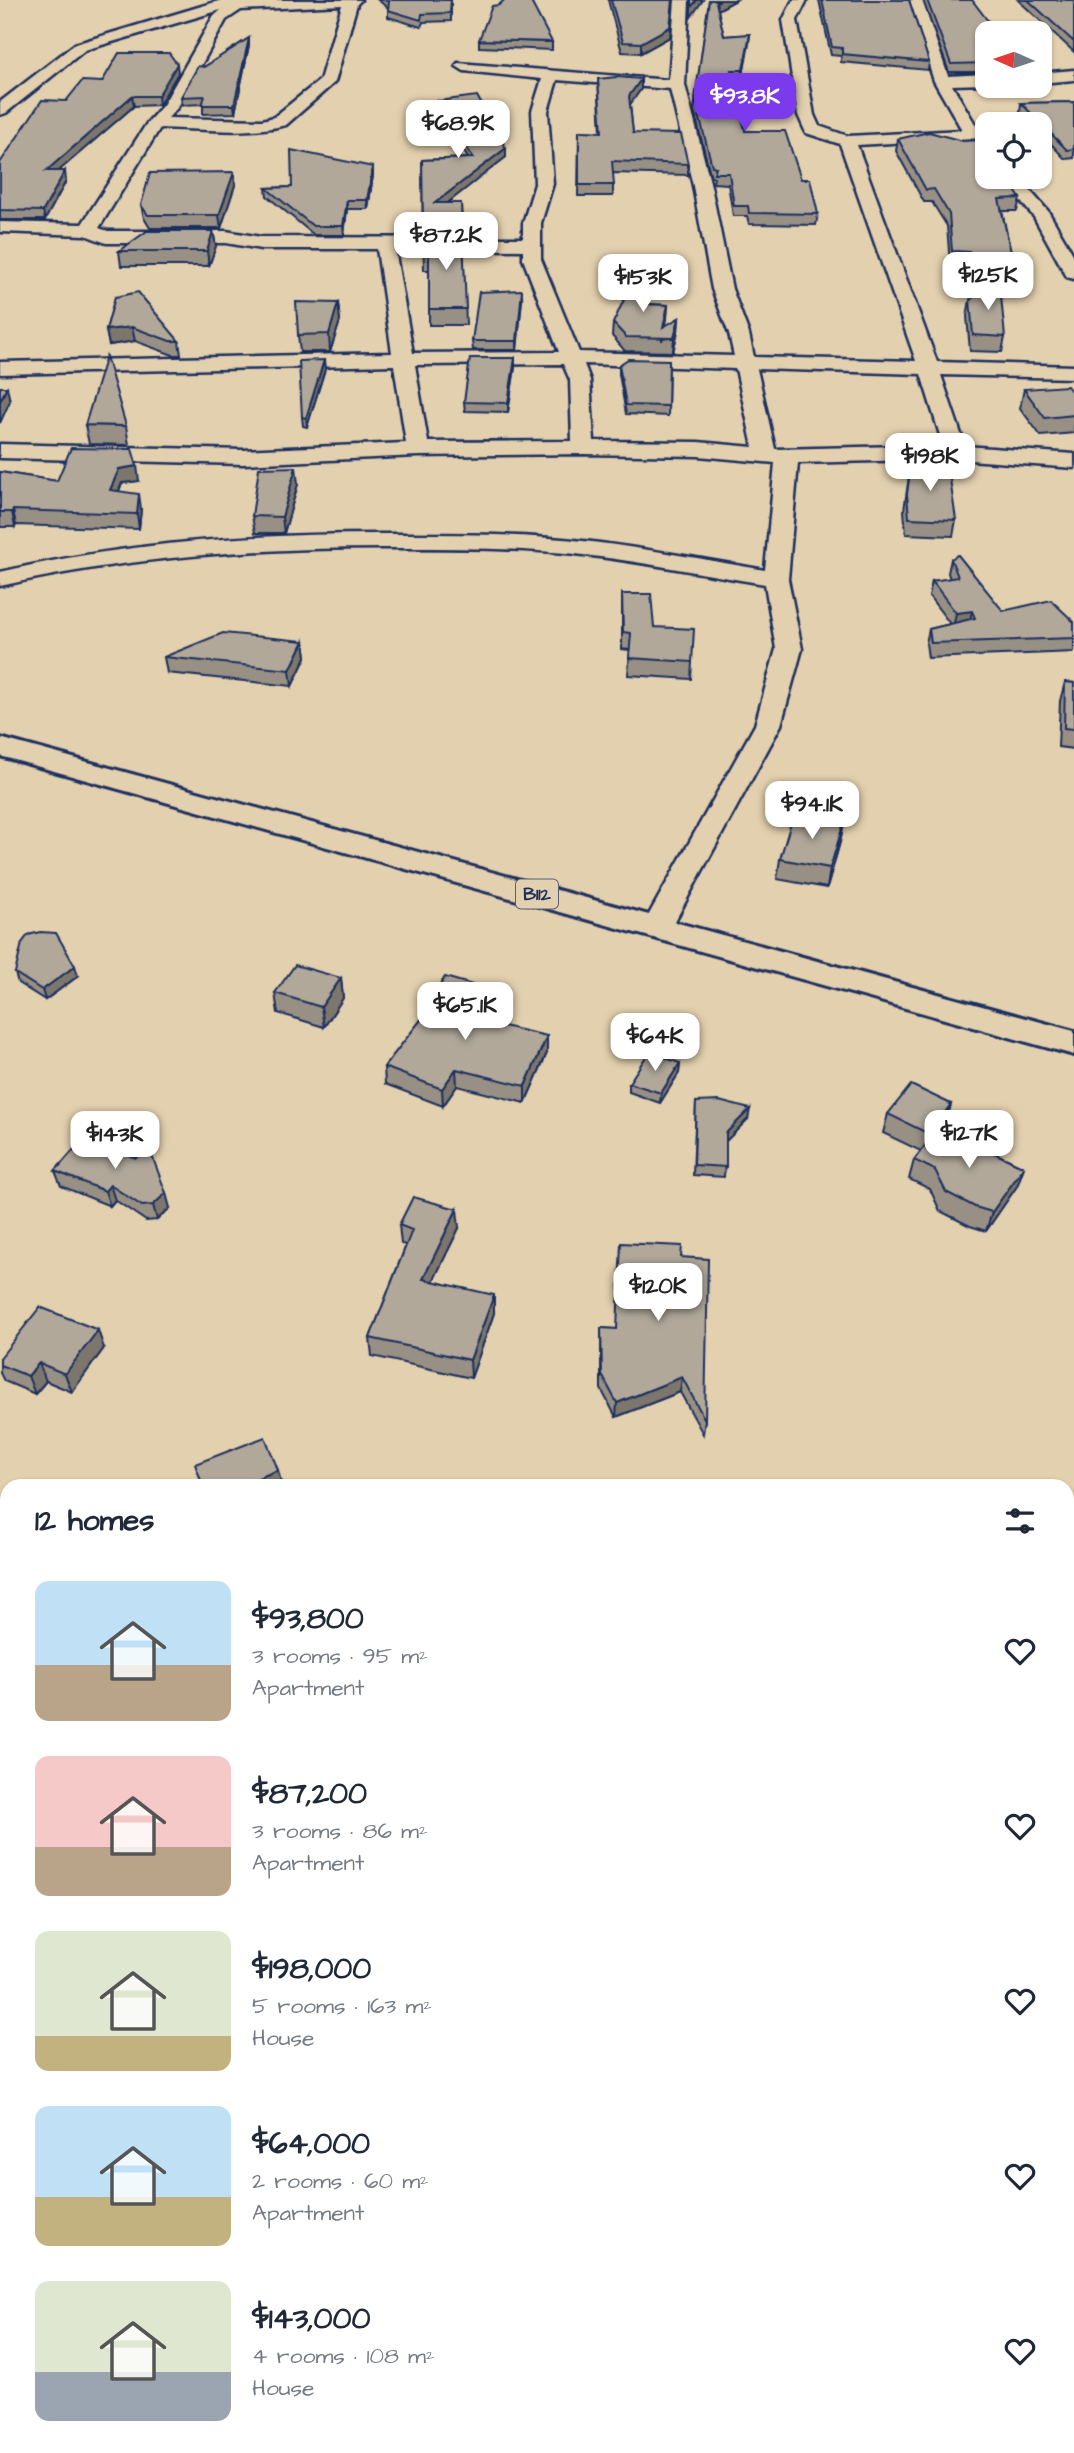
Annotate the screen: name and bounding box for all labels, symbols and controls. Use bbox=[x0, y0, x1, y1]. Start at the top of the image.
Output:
north arrow bbox=[975, 21, 1052, 98]
map controls bbox=[975, 21, 1052, 189]
pin: $93.8K bbox=[688, 74, 802, 133]
text: $93.8K bbox=[710, 80, 780, 112]
pin: $68.9K bbox=[401, 100, 515, 160]
text: $68.9K bbox=[422, 107, 494, 139]
button: locate bbox=[975, 112, 1052, 189]
pin: $87.2K bbox=[389, 212, 503, 272]
text: $87.2K bbox=[410, 219, 482, 251]
pin: $125K bbox=[939, 252, 1037, 312]
pin: $153K bbox=[594, 254, 692, 314]
text: $125K bbox=[958, 259, 1018, 291]
text: $153K bbox=[614, 261, 672, 293]
pin: $198K bbox=[881, 434, 979, 493]
text: $198K bbox=[901, 440, 959, 472]
pin: $94.1K bbox=[755, 782, 869, 841]
text: $94.1K bbox=[781, 788, 843, 820]
road number: B112 bbox=[516, 880, 558, 908]
pin: $65.1K bbox=[408, 982, 522, 1042]
text: $65.1K bbox=[433, 989, 497, 1021]
pin: $64K bbox=[614, 1014, 696, 1073]
text: $64K bbox=[627, 1020, 683, 1052]
pin: $127K bbox=[920, 1110, 1018, 1170]
pin: $143K bbox=[66, 1112, 164, 1171]
text: $127K bbox=[941, 1117, 997, 1149]
text: $143K bbox=[86, 1118, 144, 1150]
pin: $120K bbox=[609, 1264, 707, 1323]
text: $120K bbox=[629, 1270, 687, 1302]
text: 12 homes bbox=[35, 1500, 154, 1542]
icon: filters bbox=[1001, 1502, 1039, 1540]
text: $93,800 bbox=[252, 1598, 364, 1640]
icon: home bbox=[91, 1609, 175, 1693]
icon: heart bbox=[1001, 1632, 1039, 1670]
text: 3 rooms · 95 m² bbox=[252, 1640, 428, 1672]
text: Apartment bbox=[252, 1672, 364, 1704]
text: $87,200 bbox=[252, 1773, 367, 1815]
icon: home bbox=[91, 1784, 175, 1868]
icon: heart bbox=[1001, 1807, 1039, 1845]
text: 3 rooms · 86 m² bbox=[252, 1815, 428, 1847]
text: Apartment bbox=[252, 1847, 364, 1879]
text: $198,000 bbox=[252, 1948, 371, 1990]
icon: home bbox=[91, 1959, 175, 2043]
icon: heart bbox=[1001, 1982, 1039, 2020]
text: 5 rooms · 163 m² bbox=[252, 1990, 432, 2022]
text: House bbox=[252, 2022, 315, 2054]
text: $64,000 bbox=[252, 2123, 370, 2165]
icon: home bbox=[91, 2134, 175, 2218]
icon: heart bbox=[1001, 2157, 1039, 2195]
text: 2 rooms · 60 m² bbox=[252, 2165, 429, 2197]
text: Apartment bbox=[252, 2197, 364, 2229]
text: $143,000 bbox=[252, 2298, 370, 2340]
icon: home bbox=[91, 2309, 175, 2393]
icon: heart bbox=[1001, 2332, 1039, 2370]
text: 4 rooms · 108 m² bbox=[252, 2340, 435, 2372]
text: House bbox=[252, 2372, 315, 2404]

